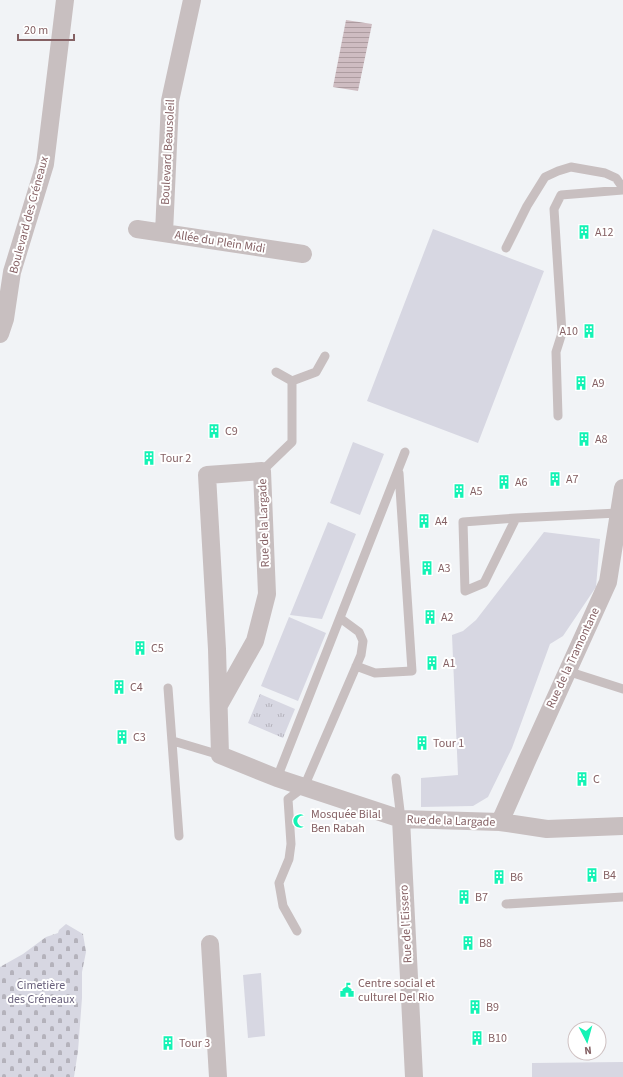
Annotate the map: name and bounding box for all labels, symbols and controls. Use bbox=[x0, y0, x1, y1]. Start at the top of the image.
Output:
scale bar bbox=[18, 16, 74, 42]
text: 20 m bbox=[24, 22, 48, 39]
street label: Boulevard Beausoleil bbox=[157, 99, 179, 205]
street label: Boulevard des Créneaux bbox=[5, 154, 53, 276]
building icon: A12 bbox=[576, 224, 592, 240]
place label: A12 bbox=[595, 224, 613, 241]
street label: Allée du Plein Midi bbox=[173, 226, 267, 258]
place label: A10 bbox=[560, 323, 578, 340]
building icon: A10 bbox=[581, 323, 597, 339]
building icon: A9 bbox=[573, 375, 589, 391]
place label: A9 bbox=[592, 375, 605, 392]
building icon: C9 bbox=[206, 423, 222, 439]
place label: C9 bbox=[225, 423, 238, 440]
building icon: A8 bbox=[576, 431, 592, 447]
place label: A8 bbox=[595, 431, 608, 448]
building icon: Tour 2 bbox=[141, 450, 157, 466]
place label: Tour 2 bbox=[160, 450, 191, 467]
building icon: A7 bbox=[547, 471, 563, 487]
place label: A7 bbox=[566, 471, 579, 488]
building icon: A6 bbox=[496, 474, 512, 490]
place label: A6 bbox=[515, 474, 528, 491]
street label: Rue de la Largade bbox=[254, 478, 274, 568]
building icon: A5 bbox=[451, 483, 467, 499]
place label: A5 bbox=[470, 483, 483, 500]
building icon: A4 bbox=[416, 513, 432, 529]
place label: A4 bbox=[435, 513, 448, 530]
building icon: A3 bbox=[419, 560, 435, 576]
place label: A3 bbox=[438, 560, 451, 577]
street label: Rue de la Tramontane bbox=[542, 605, 604, 711]
building icon: A2 bbox=[422, 609, 438, 625]
place label: A2 bbox=[441, 609, 454, 626]
building icon: C5 bbox=[132, 640, 148, 656]
place label: C5 bbox=[151, 640, 164, 657]
building icon: A1 bbox=[424, 655, 440, 671]
place label: A1 bbox=[443, 655, 456, 672]
building icon: C4 bbox=[111, 679, 127, 695]
place label: C4 bbox=[130, 679, 143, 696]
building icon: C3 bbox=[114, 729, 130, 745]
place label: C3 bbox=[133, 729, 146, 746]
building icon: Tour 1 bbox=[414, 735, 430, 751]
place label: Tour 1 bbox=[433, 735, 464, 752]
building icon: C bbox=[574, 771, 590, 787]
place label: C bbox=[593, 771, 600, 788]
place label: Mosquée Bilal Ben Rabah bbox=[311, 806, 381, 837]
street label: Rue de la Largade bbox=[406, 811, 496, 831]
mosque icon: Mosquée Bilal Ben Rabah bbox=[292, 813, 308, 829]
building icon: B4 bbox=[584, 867, 600, 883]
place label: B4 bbox=[603, 867, 616, 884]
building icon: B6 bbox=[491, 869, 507, 885]
place label: B6 bbox=[510, 869, 523, 886]
street label: Rue de l'Eissero bbox=[395, 884, 417, 964]
building icon: B7 bbox=[456, 889, 472, 905]
place label: B7 bbox=[475, 889, 488, 906]
building icon: B8 bbox=[460, 935, 476, 951]
place label: B8 bbox=[479, 935, 492, 952]
place label: Centre social et culturel Del Rio bbox=[358, 975, 435, 1006]
park label: Cimetière des Créneaux bbox=[7, 977, 75, 1008]
public building icon: Centre social et culturel Del Rio bbox=[339, 982, 355, 998]
building icon: B9 bbox=[467, 999, 483, 1015]
place label: B9 bbox=[486, 999, 499, 1016]
north arrow bbox=[567, 1021, 607, 1061]
building icon: B10 bbox=[469, 1030, 485, 1046]
place label: B10 bbox=[488, 1030, 507, 1047]
building icon: Tour 3 bbox=[160, 1035, 176, 1051]
place label: Tour 3 bbox=[179, 1035, 210, 1052]
text: N bbox=[584, 1043, 592, 1058]

